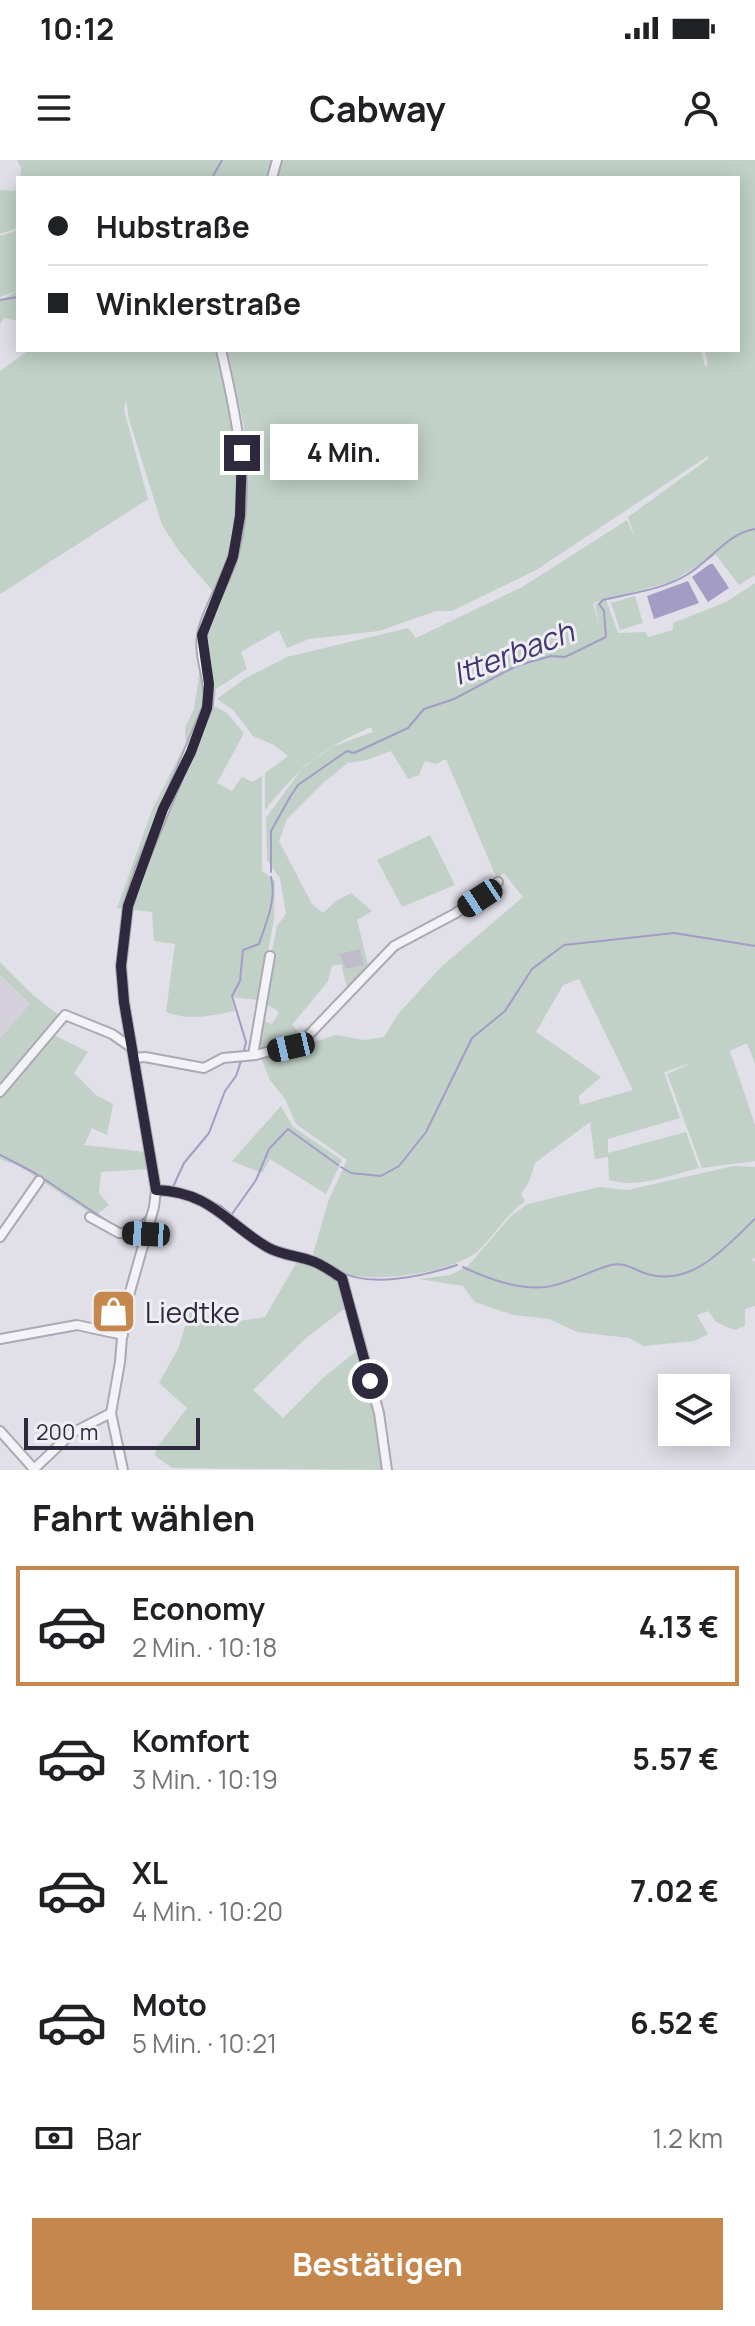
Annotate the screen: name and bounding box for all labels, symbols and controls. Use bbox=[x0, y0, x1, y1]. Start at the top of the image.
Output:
text: 10:12 bbox=[40, 8, 114, 49]
text: Cabway bbox=[309, 84, 446, 133]
icon: menu bbox=[32, 86, 76, 130]
icon: person bbox=[679, 86, 723, 130]
text: Hubstraße bbox=[96, 206, 250, 247]
text: Winklerstraße bbox=[96, 283, 301, 324]
callout: 4 Min. bbox=[270, 425, 418, 481]
text: 4 Min. bbox=[307, 434, 381, 470]
route end bbox=[224, 435, 260, 471]
water label: Itterbach bbox=[447, 610, 580, 694]
car bbox=[453, 875, 507, 921]
car bbox=[265, 1030, 317, 1064]
car bbox=[121, 1221, 171, 1247]
shop icon: Liedtke bbox=[90, 1288, 138, 1336]
place label: Liedtke bbox=[145, 1293, 240, 1331]
route start bbox=[352, 1363, 388, 1399]
map controls bbox=[658, 1374, 730, 1446]
button: layers bbox=[658, 1374, 730, 1446]
scale bar bbox=[24, 1414, 200, 1450]
text: 200 m bbox=[36, 1417, 98, 1447]
text: Fahrt wählen bbox=[32, 1493, 255, 1542]
text: Economy bbox=[132, 1588, 265, 1629]
icon: car bbox=[36, 1590, 108, 1662]
text: 4.13 € bbox=[639, 1606, 719, 1647]
text: 2 Min. · 10:18 bbox=[132, 1629, 277, 1665]
text: Komfort bbox=[132, 1720, 250, 1761]
icon: car bbox=[36, 1722, 108, 1794]
text: 5.57 € bbox=[632, 1738, 719, 1779]
text: 3 Min. · 10:19 bbox=[132, 1761, 278, 1797]
text: XL bbox=[132, 1852, 168, 1893]
icon: car bbox=[36, 1854, 108, 1926]
text: 7.02 € bbox=[630, 1870, 719, 1911]
text: 4 Min. · 10:20 bbox=[132, 1893, 283, 1929]
text: Moto bbox=[132, 1984, 207, 2025]
icon: car bbox=[36, 1986, 108, 2058]
text: 6.52 € bbox=[630, 2002, 719, 2043]
text: 5 Min. · 10:21 bbox=[132, 2025, 277, 2061]
icon: cash bbox=[32, 2116, 76, 2160]
text: Bar bbox=[96, 2118, 142, 2159]
text: 1.2 km bbox=[652, 2120, 723, 2156]
button: Bestätigen bbox=[32, 2218, 723, 2310]

